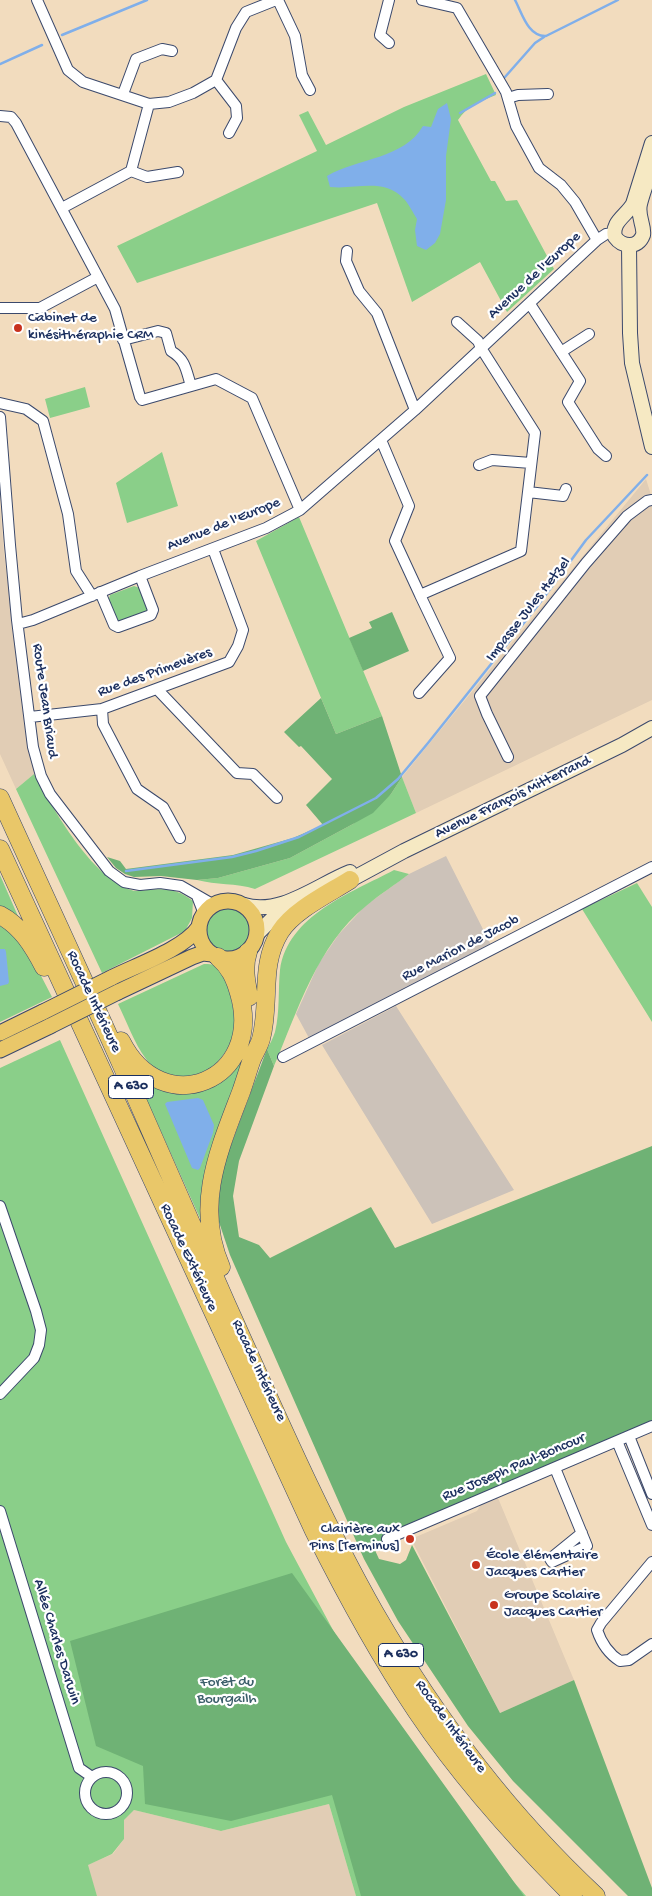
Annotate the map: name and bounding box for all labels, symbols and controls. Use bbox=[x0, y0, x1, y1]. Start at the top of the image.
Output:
street label: Avenue de l'Europe bbox=[485, 228, 585, 324]
place label: Cabinet de kinésithéraphie CRM bbox=[28, 310, 154, 345]
marker: Cabinet de kinésithéraphie CRM bbox=[12, 322, 24, 334]
street label: Avenue de l'Europe bbox=[165, 494, 283, 556]
street label: Impasse Jules Hetzel bbox=[483, 554, 575, 666]
street label: Route Jean Briaud bbox=[27, 643, 61, 759]
street label: Rue des Primevères bbox=[96, 644, 214, 702]
street label: Avenue François Mitterrand bbox=[432, 752, 594, 844]
street label: Rue Marion de Jacob bbox=[399, 912, 523, 986]
street label: Rocade Intérieure bbox=[62, 948, 124, 1056]
road number: A 630 bbox=[108, 1076, 154, 1098]
street label: Rocade Extérieure bbox=[155, 1201, 221, 1315]
street label: Rocade Intérieure bbox=[227, 1317, 289, 1425]
street label: Rue Joseph Paul-Boncour bbox=[440, 1430, 588, 1506]
place label: Clairière aux Pins [Terminus] bbox=[310, 1521, 400, 1556]
marker: Clairière aux Pins [Terminus] bbox=[404, 1533, 416, 1545]
place label: École élémentaire Jacques Cartier bbox=[486, 1547, 598, 1582]
marker: École élémentaire Jacques Cartier bbox=[470, 1559, 482, 1571]
street label: Allée Charles Darwin bbox=[28, 1577, 84, 1707]
place label: Groupe Scolaire Jacques Cartier bbox=[504, 1587, 602, 1622]
marker: Groupe Scolaire Jacques Cartier bbox=[488, 1599, 500, 1611]
road number: A 630 bbox=[378, 1644, 424, 1666]
park label: Forêt du Bourgailh bbox=[197, 1674, 257, 1709]
street label: Rocade Intérieure bbox=[410, 1677, 490, 1777]

